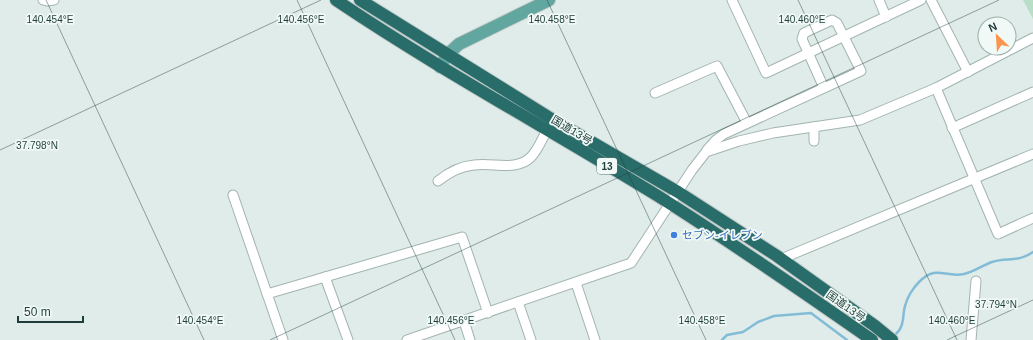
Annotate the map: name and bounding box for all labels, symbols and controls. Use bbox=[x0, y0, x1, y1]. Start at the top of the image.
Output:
text: 140.454°E bbox=[27, 14, 74, 25]
text: 140.456°E bbox=[278, 14, 325, 25]
text: 140.458°E bbox=[529, 14, 576, 25]
text: 140.460°E bbox=[779, 14, 826, 25]
north arrow bbox=[977, 16, 1017, 56]
text: N bbox=[987, 20, 999, 34]
street label: 国道13号 bbox=[550, 113, 594, 147]
text: 37.798°N bbox=[16, 140, 58, 151]
road number: 13 bbox=[597, 158, 617, 174]
place label: セブン-イレブン bbox=[682, 229, 763, 241]
marker: セブン-イレブン bbox=[669, 230, 679, 240]
street label: 国道13号 bbox=[824, 288, 868, 324]
scale bar bbox=[18, 298, 83, 324]
text: 37.794°N bbox=[975, 299, 1017, 310]
text: 50 m bbox=[24, 305, 51, 319]
text: 140.454°E bbox=[177, 315, 224, 326]
text: 140.456°E bbox=[428, 315, 475, 326]
text: 140.458°E bbox=[679, 315, 726, 326]
text: 140.460°E bbox=[929, 315, 976, 326]

